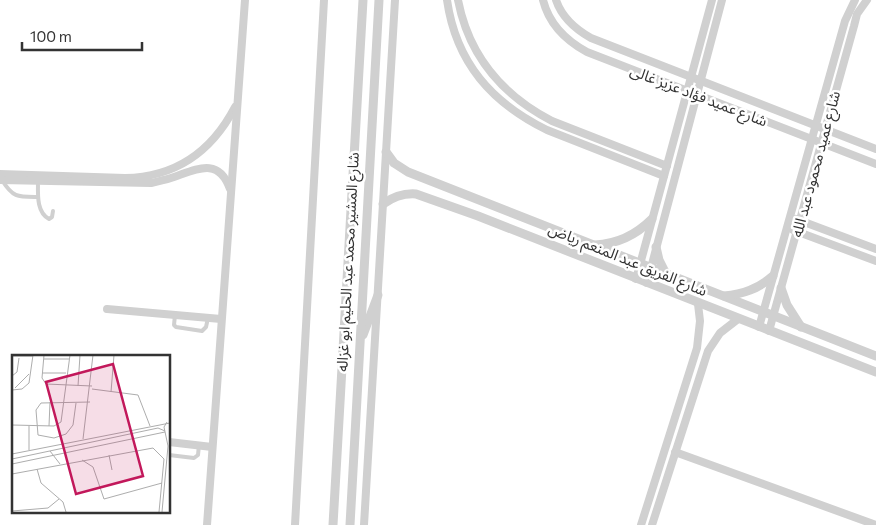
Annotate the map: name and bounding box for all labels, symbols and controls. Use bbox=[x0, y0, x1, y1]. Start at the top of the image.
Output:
scale bar bbox=[22, 20, 142, 52]
text: 100 m bbox=[30, 27, 72, 45]
street label: شارع عميد فؤاد عزيز غالى bbox=[626, 61, 770, 133]
street label: شارع عميد محمود عبد الله bbox=[787, 89, 847, 240]
street label: شارع المشير محمد عبد الحليم ابو غزاله bbox=[332, 152, 366, 372]
street label: شارع الفريق عبد المنعم رياض bbox=[545, 219, 710, 303]
inset map bbox=[12, 355, 170, 512]

